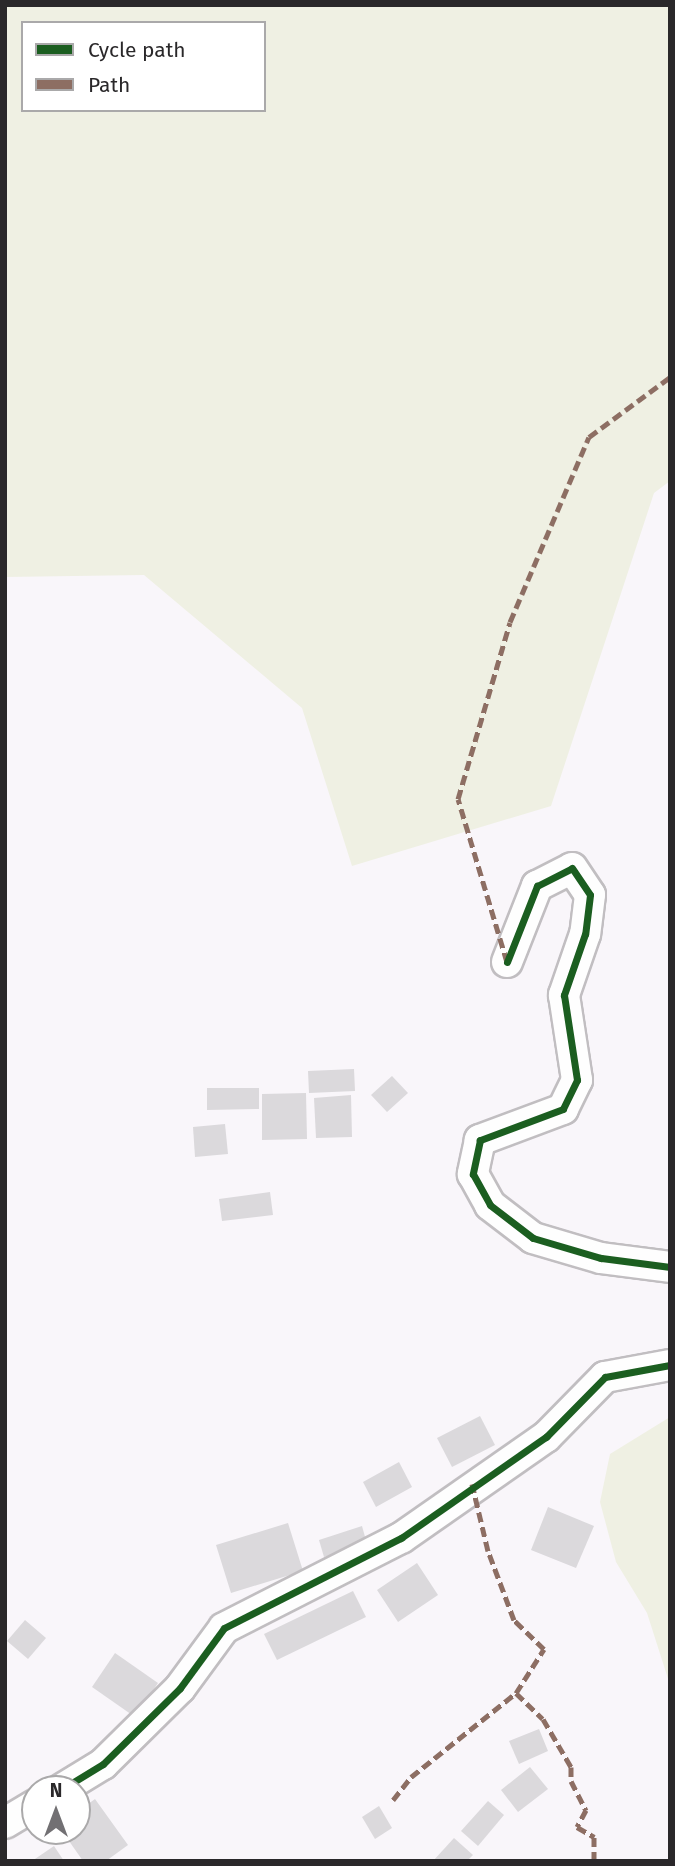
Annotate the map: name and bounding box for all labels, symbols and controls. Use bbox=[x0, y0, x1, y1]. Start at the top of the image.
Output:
legend bbox=[21, 21, 266, 112]
text: Cycle path bbox=[88, 37, 186, 63]
text: Path bbox=[88, 72, 130, 98]
north arrow bbox=[21, 1775, 91, 1845]
text: N bbox=[50, 1779, 62, 1802]

